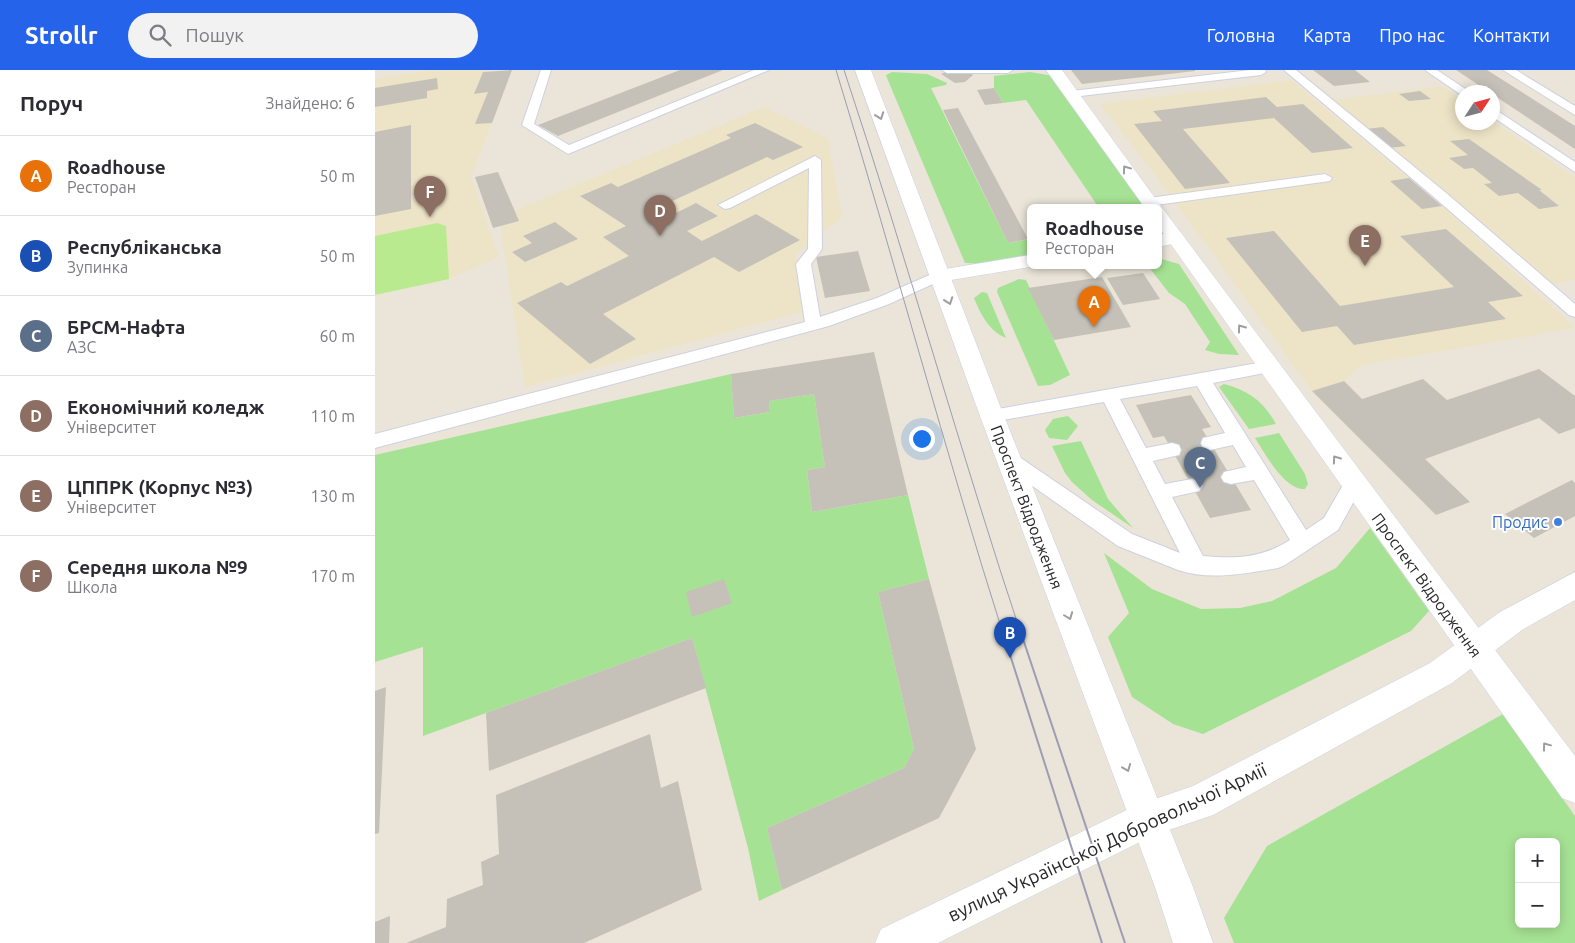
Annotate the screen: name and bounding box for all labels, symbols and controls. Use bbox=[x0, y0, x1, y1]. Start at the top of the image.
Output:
search box bbox=[128, 13, 478, 58]
icon: search bbox=[146, 21, 174, 49]
text: Strollr bbox=[25, 22, 98, 49]
text: Пошук bbox=[186, 24, 244, 46]
text: Головна bbox=[1207, 25, 1275, 45]
text: Карта bbox=[1303, 25, 1351, 45]
text: Про нас bbox=[1379, 25, 1445, 45]
text: Контакти bbox=[1473, 25, 1550, 45]
north arrow bbox=[1455, 85, 1500, 130]
text: Поруч bbox=[20, 91, 83, 115]
text: Знайдено: 6 bbox=[266, 94, 355, 112]
one-way arrow bbox=[874, 111, 884, 120]
text: Roadhouse bbox=[67, 156, 166, 178]
one-way arrow bbox=[1123, 166, 1131, 175]
text: A bbox=[30, 167, 42, 185]
text: 50 m bbox=[319, 167, 355, 185]
pin: F bbox=[414, 176, 446, 217]
text: Ресторан bbox=[67, 178, 136, 196]
pin: D bbox=[644, 195, 676, 236]
popup bbox=[1027, 204, 1162, 269]
text: Roadhouse bbox=[1045, 217, 1144, 239]
pin: E bbox=[1349, 225, 1381, 266]
text: Республіканська bbox=[67, 236, 222, 258]
text: Ресторан bbox=[1045, 239, 1114, 257]
text: B bbox=[31, 247, 41, 265]
text: 50 m bbox=[319, 247, 355, 265]
text: Зупинка bbox=[67, 258, 128, 276]
pin: A bbox=[1078, 286, 1110, 327]
one-way arrow bbox=[943, 296, 953, 305]
text: БРСМ-Нафта bbox=[67, 316, 185, 338]
one-way arrow bbox=[1238, 324, 1247, 334]
text: C bbox=[31, 327, 41, 345]
text: 60 m bbox=[319, 327, 355, 345]
text: АЗС bbox=[67, 338, 96, 356]
text: Економічний коледж bbox=[67, 396, 264, 418]
text: D bbox=[30, 407, 42, 425]
text: 110 m bbox=[310, 407, 355, 425]
text: Університет bbox=[67, 418, 156, 436]
street label: Проспект Відродження bbox=[987, 423, 1067, 591]
your location bbox=[909, 426, 935, 452]
pin: C bbox=[1184, 447, 1216, 488]
one-way arrow bbox=[1334, 456, 1342, 465]
text: ЦППРК (Корпус №3) bbox=[67, 476, 253, 498]
text: E bbox=[31, 487, 41, 505]
text: 130 m bbox=[310, 487, 355, 505]
text: Університет bbox=[67, 498, 156, 516]
street label: Проспект Відродження bbox=[1369, 509, 1485, 661]
place label: Продис bbox=[1492, 513, 1549, 531]
marker: Продис bbox=[1552, 516, 1564, 528]
text: Середня школа №9 bbox=[67, 556, 248, 578]
text: F bbox=[32, 567, 41, 585]
text: 170 m bbox=[310, 567, 355, 585]
text: Школа bbox=[67, 578, 117, 596]
one-way arrow bbox=[1063, 612, 1073, 620]
pin: B bbox=[994, 617, 1026, 658]
one-way arrow bbox=[1543, 742, 1552, 752]
street label: вулиця Української Добровольчої Армії bbox=[944, 758, 1270, 926]
one-way arrow bbox=[1121, 763, 1131, 772]
map controls bbox=[1515, 838, 1560, 928]
button: + bbox=[1515, 838, 1560, 883]
button: − bbox=[1515, 883, 1560, 928]

